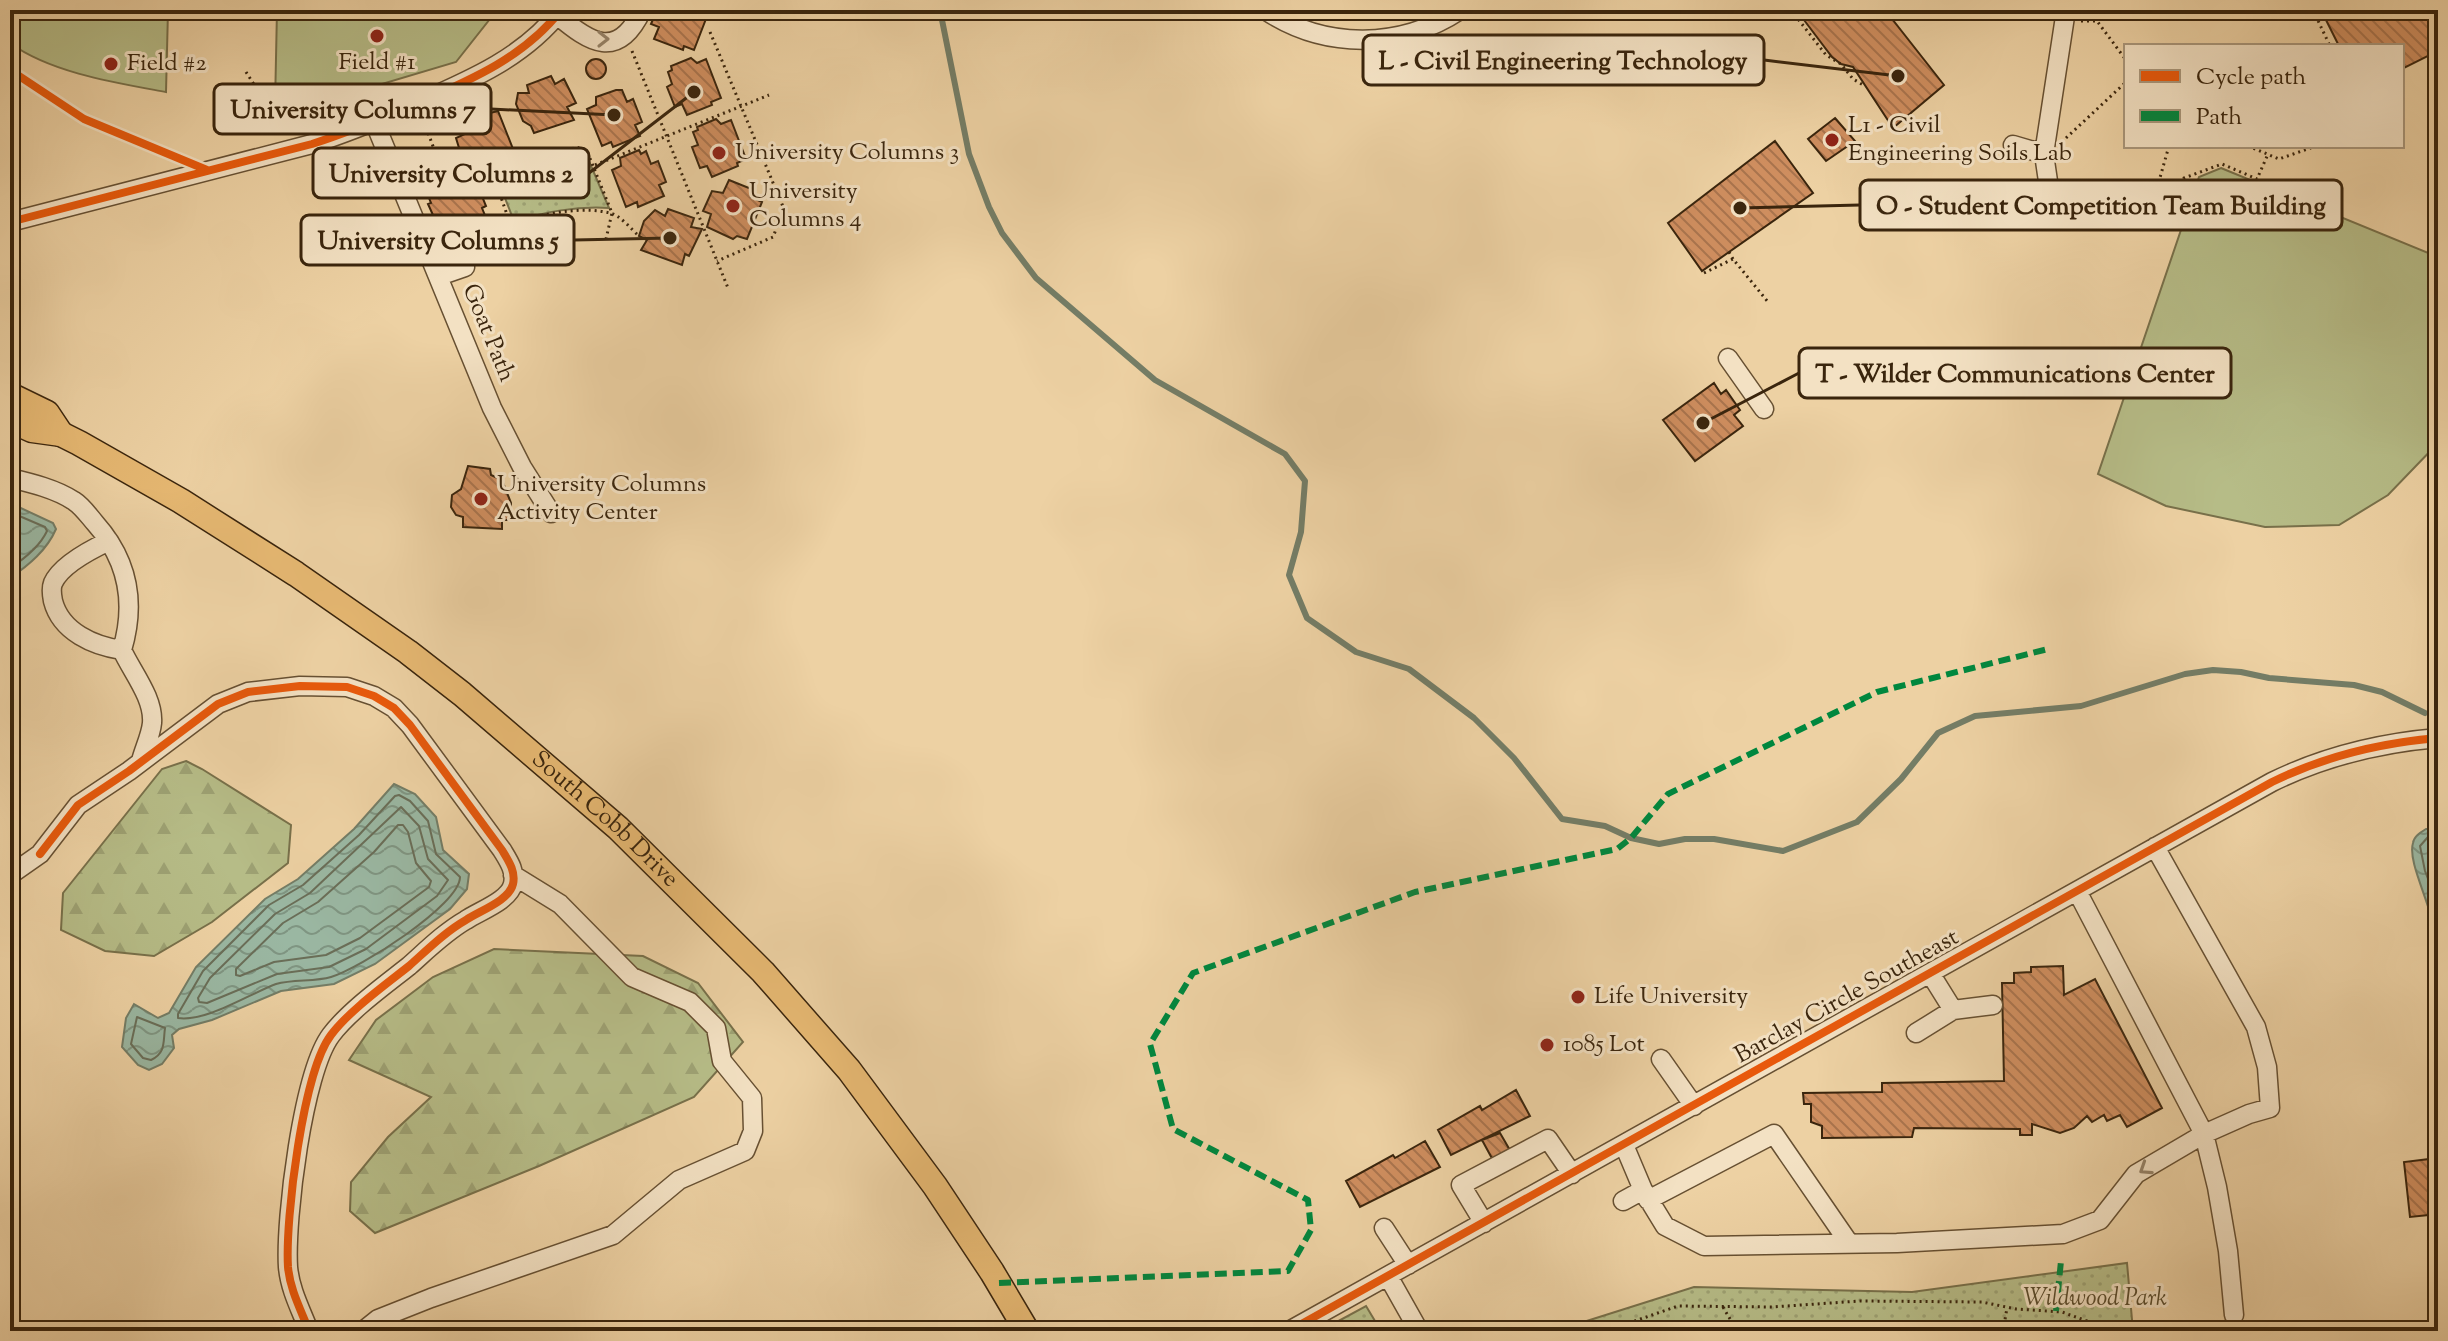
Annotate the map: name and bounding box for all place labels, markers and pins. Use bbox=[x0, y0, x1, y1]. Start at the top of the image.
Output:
marker: Field #1 bbox=[368, 27, 386, 45]
callout: L - Civil Engineering Technology bbox=[1363, 35, 1764, 85]
place label: Field #1 bbox=[339, 46, 415, 80]
place label: Field #2 bbox=[127, 47, 207, 81]
marker: Field #2 bbox=[102, 55, 120, 73]
callout: University Columns 7 bbox=[214, 84, 491, 134]
place label: L1 - Civil Engineering Soils Lab bbox=[1848, 109, 2072, 171]
marker: L1 - Civil Engineering Soils Lab bbox=[1823, 131, 1841, 149]
place label: University Columns 3 bbox=[735, 136, 959, 170]
marker: University Columns 3 bbox=[710, 144, 728, 162]
callout: University Columns 2 bbox=[313, 148, 589, 198]
place label: University Columns 4 bbox=[749, 175, 862, 237]
callout: O - Student Competition Team Building bbox=[1860, 180, 2342, 230]
marker: University Columns 4 bbox=[724, 197, 742, 215]
callout: University Columns 5 bbox=[301, 215, 574, 265]
callout: T - Wilder Communications Center bbox=[1799, 348, 2231, 398]
place label: University Columns Activity Center bbox=[497, 468, 706, 530]
marker: University Columns Activity Center bbox=[472, 490, 490, 508]
place label: Life University bbox=[1594, 980, 1748, 1014]
marker: Life University bbox=[1569, 988, 1587, 1006]
place label: 1085 Lot bbox=[1563, 1028, 1645, 1062]
marker: 1085 Lot bbox=[1538, 1036, 1556, 1054]

